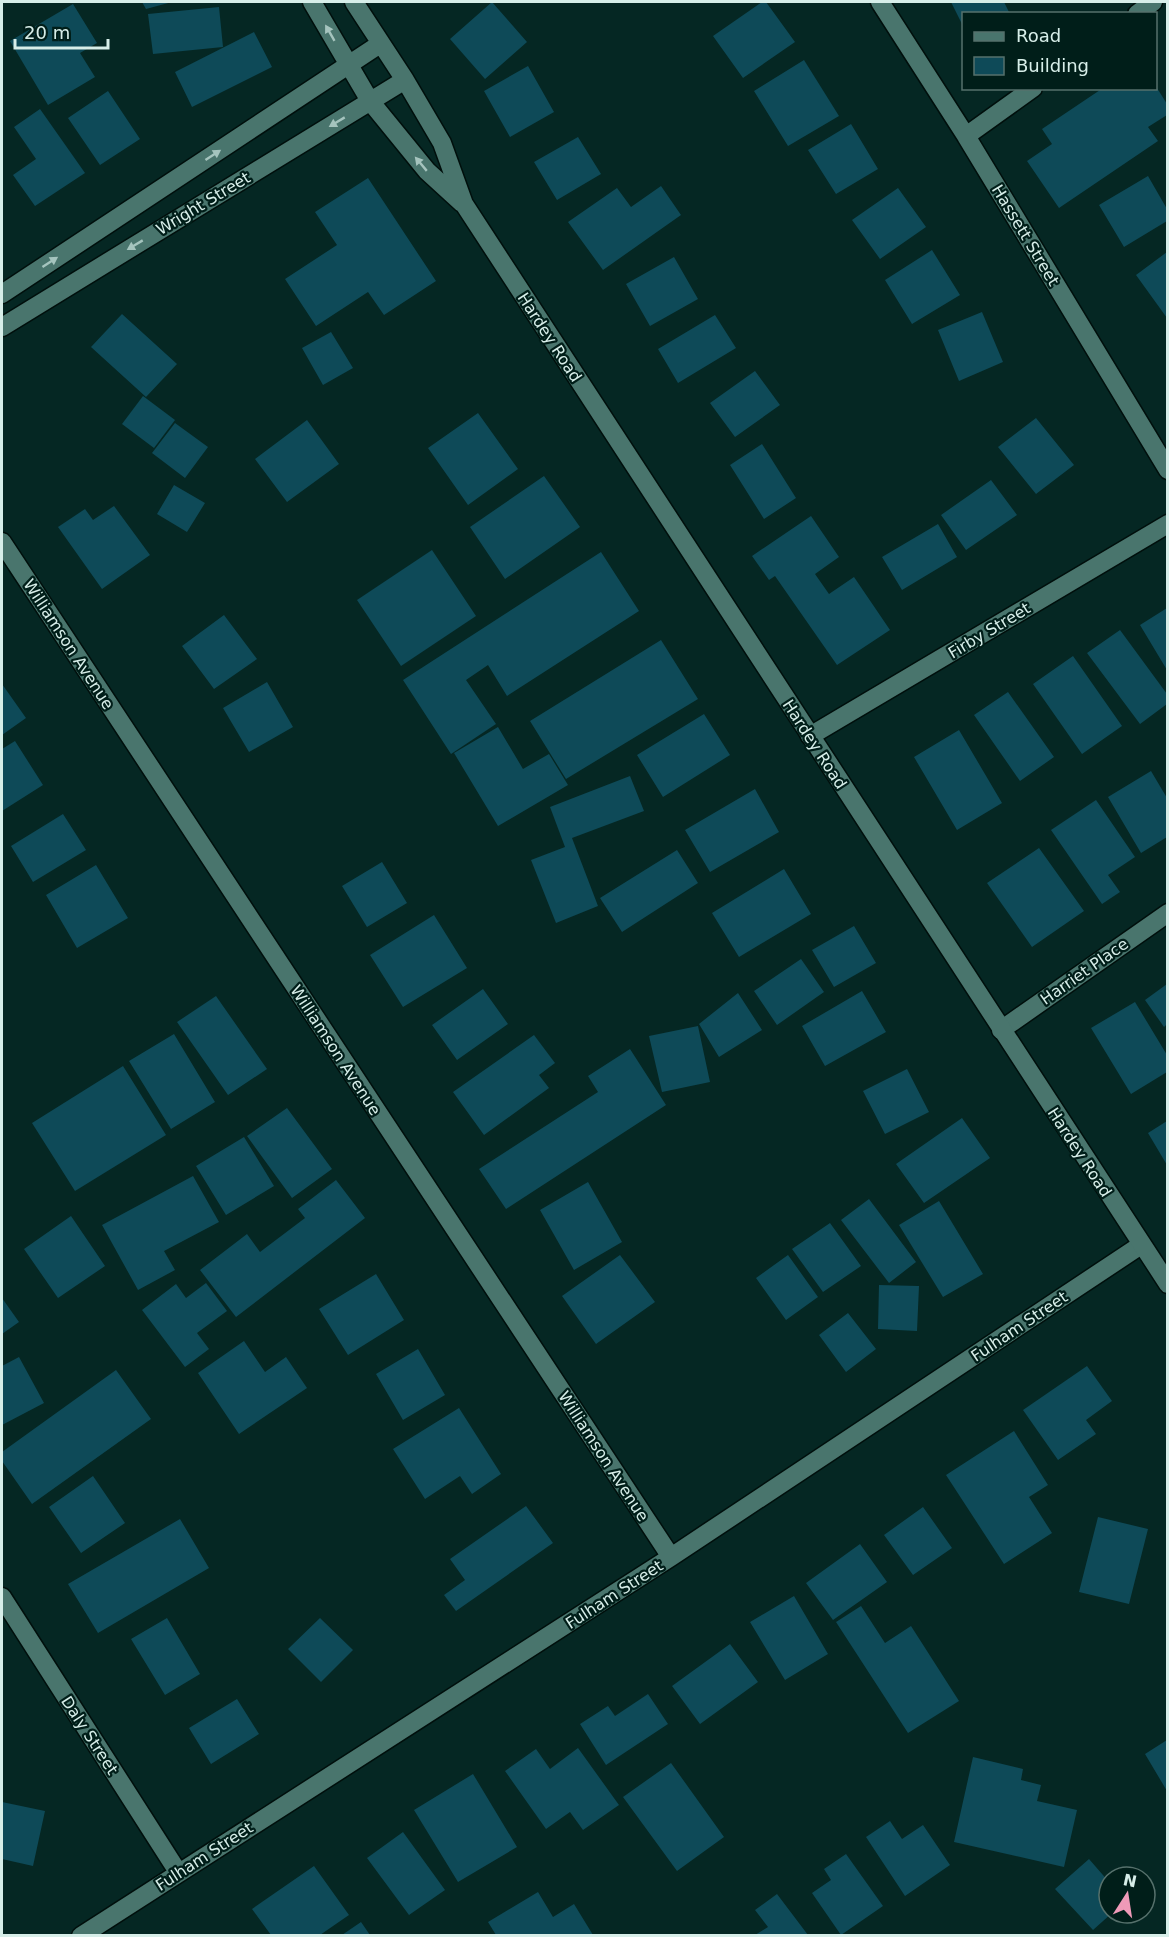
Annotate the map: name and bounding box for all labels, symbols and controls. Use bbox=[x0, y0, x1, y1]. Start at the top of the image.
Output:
scale bar bbox=[15, 12, 108, 50]
legend bbox=[962, 12, 1157, 90]
text: 20 m bbox=[24, 22, 70, 43]
one-way arrow bbox=[325, 24, 335, 41]
text: Road bbox=[1016, 25, 1061, 46]
text: Building bbox=[1016, 55, 1089, 76]
one-way arrow bbox=[329, 116, 345, 127]
one-way arrow bbox=[205, 149, 221, 160]
one-way arrow bbox=[415, 157, 428, 172]
street label: Wright Street bbox=[153, 168, 254, 239]
street label: Hassett Street bbox=[988, 181, 1063, 289]
one-way arrow bbox=[127, 240, 143, 251]
one-way arrow bbox=[42, 256, 58, 268]
street label: Hardey Road bbox=[514, 289, 586, 386]
street label: Williamson Avenue bbox=[19, 576, 118, 713]
street label: Firby Street bbox=[945, 598, 1034, 662]
street label: Hardey Road bbox=[779, 696, 851, 793]
street label: Harriet Place bbox=[1037, 934, 1132, 1009]
street label: Williamson Avenue bbox=[286, 982, 385, 1119]
street label: Hardey Road bbox=[1044, 1104, 1116, 1201]
street label: Fulham Street bbox=[967, 1287, 1071, 1366]
street label: Williamson Avenue bbox=[554, 1388, 653, 1525]
street label: Fulham Street bbox=[562, 1556, 666, 1633]
street label: Daly Street bbox=[57, 1692, 122, 1778]
street label: Fulham Street bbox=[152, 1818, 256, 1895]
north arrow bbox=[1097, 1865, 1157, 1925]
text: N bbox=[1121, 1870, 1139, 1892]

